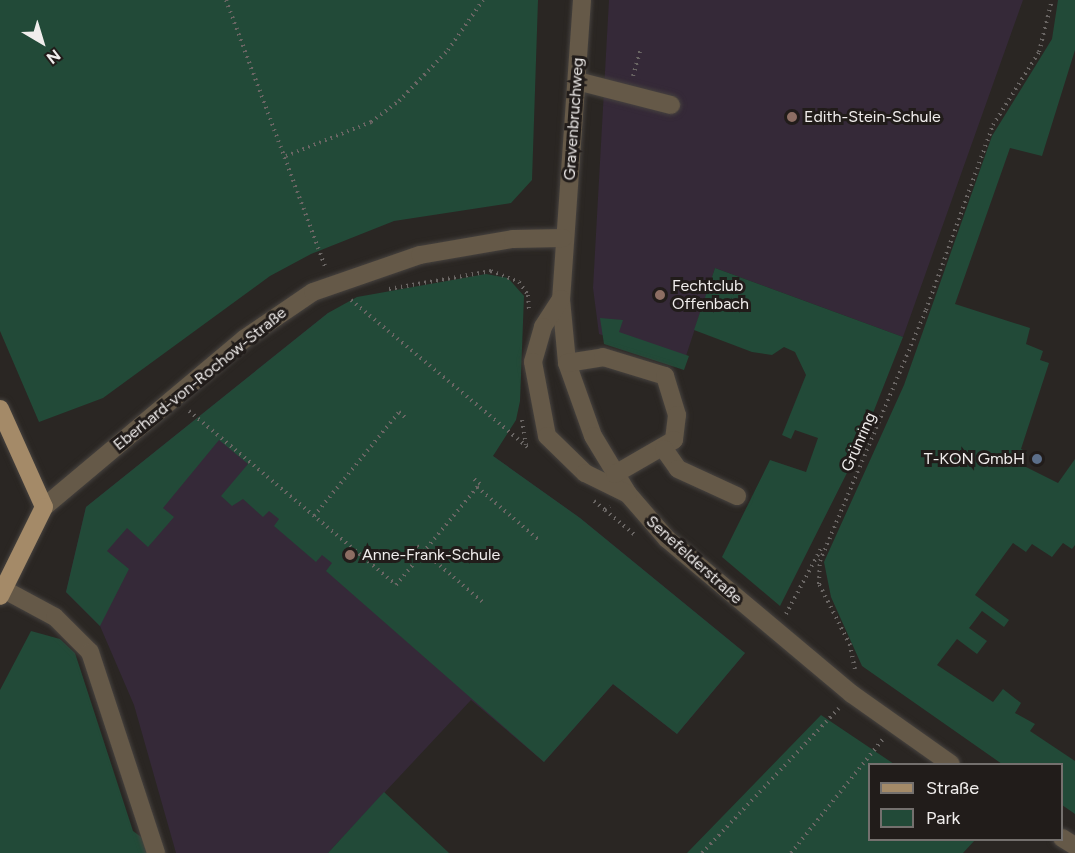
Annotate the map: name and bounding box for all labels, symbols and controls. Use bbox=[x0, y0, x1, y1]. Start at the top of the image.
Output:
north arrow bbox=[12, 12, 72, 72]
text: N bbox=[43, 45, 64, 68]
street label: Gravenbruchweg bbox=[560, 57, 588, 181]
place label: Edith-Stein-Schule bbox=[804, 107, 941, 127]
marker: Edith-Stein-Schule bbox=[785, 110, 799, 124]
place label: Fechtclub Offenbach bbox=[672, 276, 749, 314]
marker: Fechtclub Offenbach bbox=[653, 288, 667, 302]
street label: Eberhard-von-Rochow-Straße bbox=[110, 303, 290, 455]
street label: Grünring bbox=[837, 409, 881, 475]
place label: T-KON GmbH bbox=[924, 449, 1025, 469]
marker: T-KON GmbH bbox=[1030, 452, 1044, 466]
street label: Senefelderstraße bbox=[642, 512, 746, 608]
place label: Anne-Frank-Schule bbox=[362, 545, 500, 565]
marker: Anne-Frank-Schule bbox=[343, 548, 357, 562]
legend bbox=[868, 763, 1063, 841]
text: Straße bbox=[926, 777, 979, 799]
text: Park bbox=[926, 807, 960, 829]

